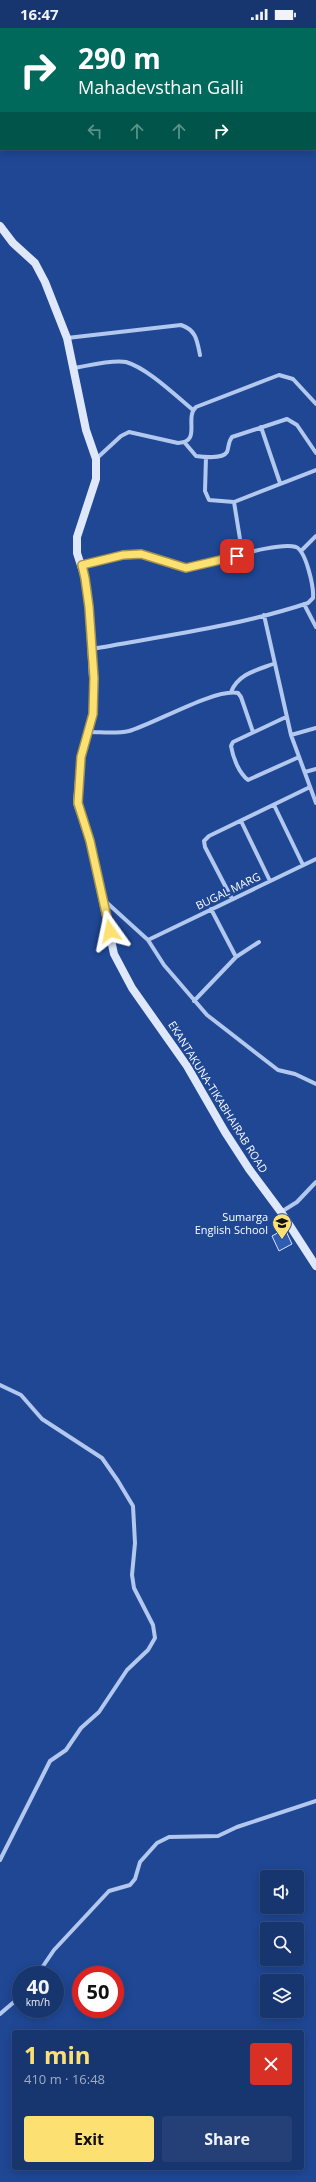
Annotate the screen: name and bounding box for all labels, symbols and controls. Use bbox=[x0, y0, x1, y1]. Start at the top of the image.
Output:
text: 16:47 bbox=[20, 4, 59, 24]
text: 290 m bbox=[78, 39, 161, 77]
icon: right bbox=[12, 44, 64, 96]
text: Mahadevsthan Galli bbox=[78, 75, 244, 99]
icon: left bbox=[84, 120, 106, 142]
icon: ahead bbox=[126, 120, 148, 142]
icon: ahead bbox=[168, 120, 190, 142]
icon: right bbox=[210, 120, 232, 142]
pin bbox=[220, 539, 254, 573]
icon: arrive bbox=[226, 545, 248, 567]
street label: BUGAL MARG bbox=[193, 868, 263, 913]
position arrow bbox=[89, 910, 131, 952]
street label: EKANTAKUNA-TIKABHAIRAB ROAD bbox=[165, 1018, 272, 1176]
place label: Sumarga English School bbox=[195, 1209, 268, 1237]
school or university icon: Sumarga English School bbox=[271, 1212, 293, 1240]
map controls bbox=[260, 1870, 304, 2018]
button: sound bbox=[260, 1870, 304, 1914]
button: search bbox=[260, 1922, 304, 1966]
speed limit sign: 50 bbox=[72, 1966, 124, 2018]
text: 40 bbox=[27, 1973, 49, 2000]
button: layers bbox=[260, 1974, 304, 2018]
text: km/h bbox=[26, 1995, 50, 2009]
text: 1 min bbox=[24, 2038, 91, 2071]
button: close bbox=[250, 2043, 292, 2085]
text: 410 m · 16:48 bbox=[24, 2070, 105, 2088]
button: Exit bbox=[24, 2116, 154, 2162]
button: Share bbox=[162, 2116, 292, 2162]

